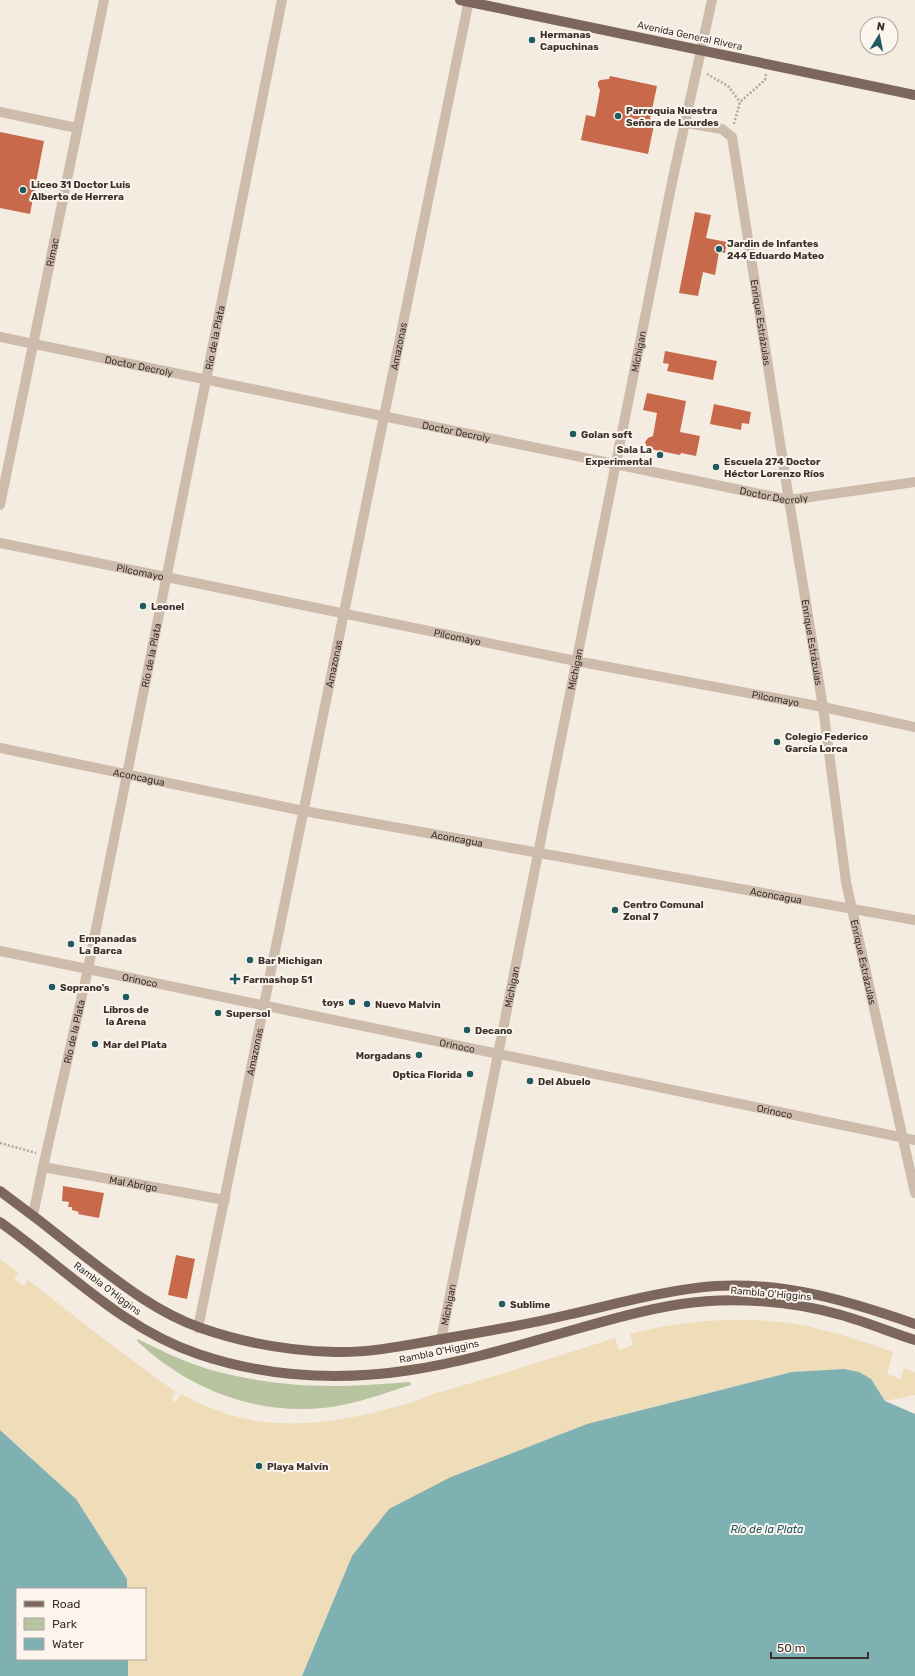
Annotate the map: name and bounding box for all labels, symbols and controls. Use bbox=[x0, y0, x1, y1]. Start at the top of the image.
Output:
north arrow bbox=[859, 16, 899, 56]
street label: Avenida General Rivera bbox=[636, 19, 743, 53]
text: N bbox=[876, 20, 886, 34]
place label: Hermanas Capuchinas bbox=[540, 29, 599, 53]
marker: Hermanas Capuchinas bbox=[527, 35, 537, 45]
place label: Parroquia Nuestra Señora de Lourdes bbox=[626, 105, 719, 129]
marker: Parroquia Nuestra Señora de Lourdes bbox=[613, 111, 623, 121]
place label: Liceo 31 Doctor Luis Alberto de Herrera bbox=[31, 179, 131, 203]
marker: Liceo 31 Doctor Luis Alberto de Herrera bbox=[18, 185, 28, 195]
street label: Rimac bbox=[44, 237, 62, 268]
place label: Jardin de Infantes 244 Eduardo Mateo bbox=[727, 238, 824, 262]
marker: Jardin de Infantes 244 Eduardo Mateo bbox=[714, 244, 724, 254]
street label: Enrique Estrázulas bbox=[747, 279, 773, 366]
street label: Río de la Plata bbox=[203, 305, 228, 371]
street label: Amazonas bbox=[389, 321, 410, 371]
street label: Míchigan bbox=[629, 330, 649, 373]
street label: Doctor Decroly bbox=[104, 354, 174, 380]
street label: Doctor Decroly bbox=[421, 419, 492, 445]
marker: Golan soft bbox=[568, 429, 578, 439]
place label: Golan soft bbox=[581, 429, 633, 441]
place label: Sala La Experimental bbox=[585, 444, 652, 468]
marker: Sala La Experimental bbox=[655, 450, 665, 460]
place label: Escuela 274 Doctor Héctor Lorenzo Ríos bbox=[724, 456, 825, 480]
marker: Escuela 274 Doctor Héctor Lorenzo Ríos bbox=[711, 462, 721, 472]
street label: Doctor Decroly bbox=[738, 485, 809, 507]
street label: Pilcomayo bbox=[115, 562, 165, 583]
street label: Enrique Estrázulas bbox=[798, 599, 824, 686]
marker: Leonel bbox=[138, 601, 148, 611]
place label: Leonel bbox=[151, 601, 184, 613]
street label: Río de la Plata bbox=[139, 622, 164, 689]
street label: Pilcomayo bbox=[433, 627, 482, 648]
street label: Amazonas bbox=[324, 639, 345, 689]
street label: Míchigan bbox=[566, 648, 586, 691]
street label: Pilcomayo bbox=[751, 689, 800, 709]
place label: Colegio Federico García Lorca bbox=[785, 731, 868, 755]
marker: Colegio Federico García Lorca bbox=[772, 737, 782, 747]
street label: Aconcagua bbox=[112, 767, 166, 789]
street label: Aconcagua bbox=[430, 829, 484, 850]
street label: Aconcagua bbox=[749, 886, 803, 907]
place label: Centro Comunal Zonal 7 bbox=[623, 899, 704, 923]
marker: Centro Comunal Zonal 7 bbox=[610, 905, 620, 915]
street label: Enrique Estrázulas bbox=[848, 918, 878, 1006]
place label: Empanadas La Barca bbox=[79, 933, 137, 957]
marker: Empanadas La Barca bbox=[66, 939, 76, 949]
marker: Bar Michigan bbox=[245, 955, 255, 965]
place label: Bar Michigan bbox=[258, 955, 322, 967]
street label: Míchigan bbox=[502, 965, 522, 1009]
street label: Orinoco bbox=[121, 971, 159, 990]
marker: Farmashop 51 bbox=[230, 974, 240, 984]
place label: Farmashop 51 bbox=[243, 974, 312, 986]
marker: Soprano's bbox=[47, 982, 57, 992]
place label: Soprano's bbox=[60, 982, 110, 994]
marker: Libros de la Arena bbox=[121, 992, 131, 1002]
place label: toys bbox=[322, 997, 344, 1009]
marker: toys bbox=[347, 997, 357, 1007]
street label: Río de la Plata bbox=[62, 998, 88, 1065]
marker: Nuevo Malvin bbox=[362, 999, 372, 1009]
place label: Nuevo Malvin bbox=[375, 999, 441, 1011]
place label: Libros de la Arena bbox=[103, 1004, 149, 1028]
marker: Supersol bbox=[213, 1008, 223, 1018]
place label: Supersol bbox=[226, 1008, 270, 1020]
marker: Decano bbox=[462, 1025, 472, 1035]
place label: Decano bbox=[475, 1025, 512, 1037]
street label: Amazonas bbox=[245, 1027, 266, 1077]
street label: Orinoco bbox=[438, 1037, 476, 1056]
marker: Mar del Plata bbox=[90, 1039, 100, 1049]
place label: Mar del Plata bbox=[103, 1039, 167, 1051]
place label: Morgadans bbox=[356, 1050, 411, 1062]
marker: Morgadans bbox=[414, 1050, 424, 1060]
place label: Optica Florida bbox=[392, 1069, 462, 1081]
marker: Optica Florida bbox=[465, 1069, 475, 1079]
marker: Del Abuelo bbox=[525, 1076, 535, 1086]
place label: Del Abuelo bbox=[538, 1076, 591, 1088]
street label: Orinoco bbox=[756, 1102, 794, 1122]
street label: Mal Abrigo bbox=[108, 1174, 159, 1195]
street label: Rambla O'Higgins bbox=[71, 1260, 143, 1318]
street label: Míchigan bbox=[439, 1283, 459, 1327]
street label: Rambla O'Higgins bbox=[730, 1284, 812, 1304]
marker: Sublime bbox=[497, 1299, 507, 1309]
place label: Sublime bbox=[510, 1299, 550, 1311]
street label: Rambla O'Higgins bbox=[398, 1338, 480, 1366]
marker: Playa Malvín bbox=[254, 1461, 264, 1471]
place label: Playa Malvín bbox=[267, 1461, 328, 1473]
water label: Río de la Plata bbox=[730, 1523, 804, 1536]
legend bbox=[16, 1588, 146, 1660]
text: Road bbox=[52, 1597, 80, 1611]
text: Park bbox=[52, 1617, 78, 1631]
scale bar bbox=[771, 1634, 868, 1660]
text: Water bbox=[52, 1637, 84, 1651]
text: 50 m bbox=[777, 1641, 805, 1655]

